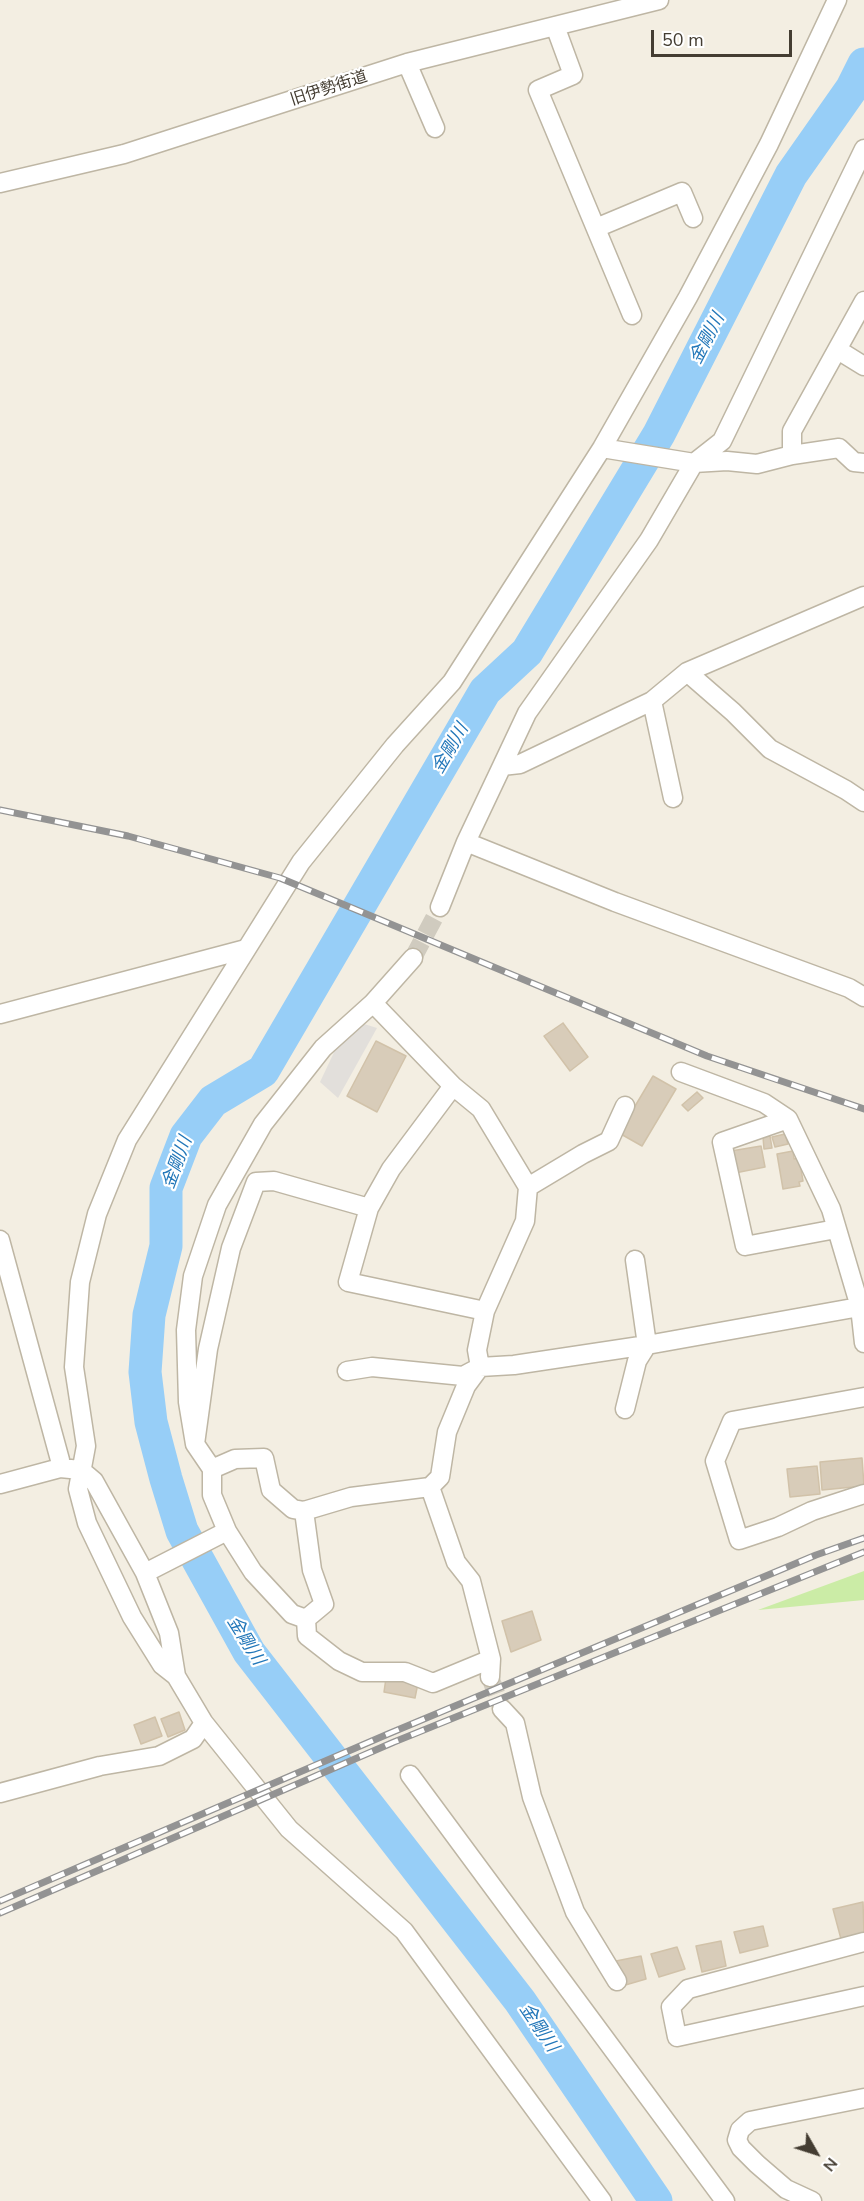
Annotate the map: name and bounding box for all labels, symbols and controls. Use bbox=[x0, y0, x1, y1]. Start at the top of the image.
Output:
scale bar bbox=[654, 18, 795, 56]
text: 50 m bbox=[662, 28, 704, 52]
street label: 旧伊勢街道 bbox=[288, 68, 370, 110]
water label: 金剛川 bbox=[686, 310, 730, 368]
water label: 金剛川 bbox=[428, 720, 474, 778]
water label: 金剛川 bbox=[159, 1134, 197, 1192]
water label: 金剛川 bbox=[222, 1612, 268, 1670]
water label: 金剛川 bbox=[514, 2000, 562, 2056]
north arrow bbox=[786, 2123, 846, 2183]
text: N bbox=[818, 2153, 842, 2176]

